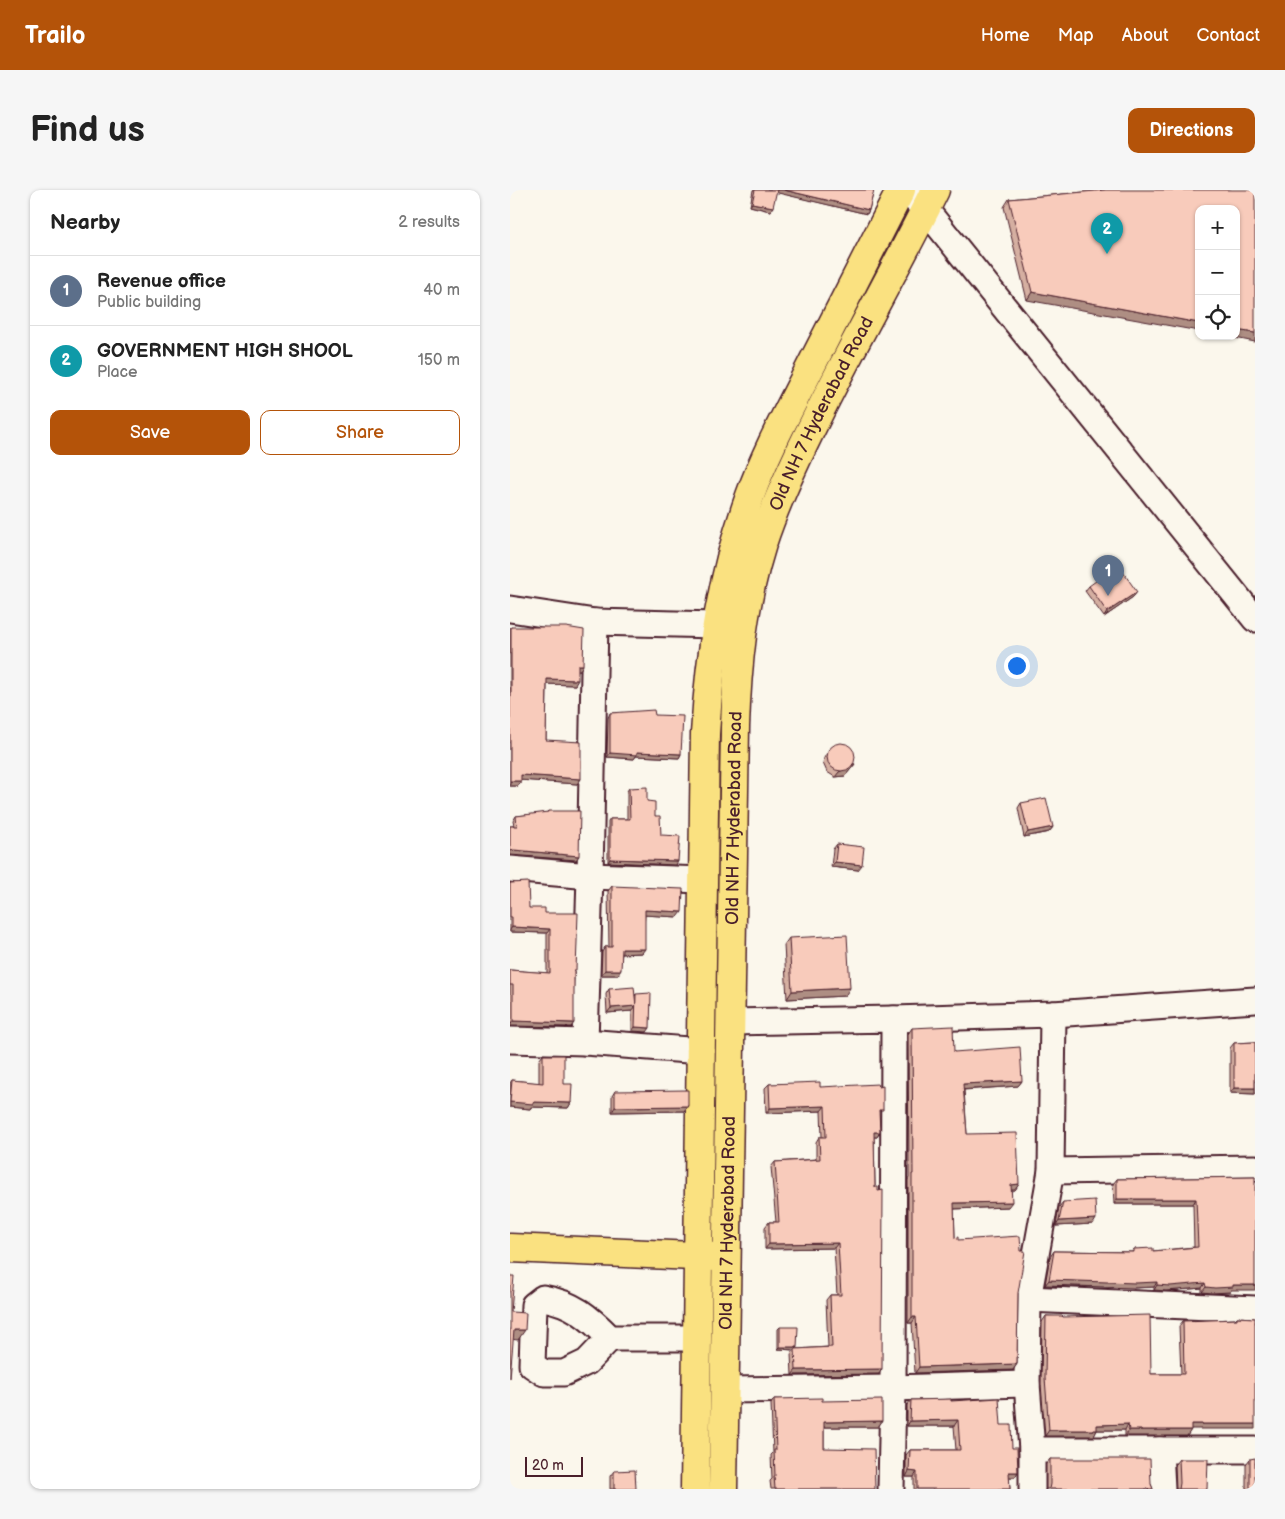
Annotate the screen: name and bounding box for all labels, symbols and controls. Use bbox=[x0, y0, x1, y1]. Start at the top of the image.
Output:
text: Trailo bbox=[25, 21, 85, 50]
text: Home bbox=[981, 25, 1030, 46]
text: Map bbox=[1058, 25, 1094, 46]
text: About bbox=[1122, 25, 1169, 46]
text: Contact bbox=[1197, 25, 1260, 46]
button: Directions bbox=[1128, 108, 1255, 153]
text: Find us bbox=[30, 109, 145, 152]
map controls bbox=[1195, 205, 1240, 340]
button: + bbox=[1195, 205, 1240, 250]
text: Nearby bbox=[50, 210, 120, 235]
text: 2 results bbox=[398, 213, 460, 232]
pin: 2 bbox=[1091, 213, 1123, 254]
button: − bbox=[1195, 250, 1240, 295]
text: Revenue office bbox=[97, 270, 226, 293]
text: 1 bbox=[63, 281, 69, 300]
text: 40 m bbox=[423, 281, 460, 300]
text: Public building bbox=[97, 293, 201, 312]
button: locate bbox=[1195, 295, 1240, 340]
street label: Old NH 7 Hyderabad Road bbox=[765, 313, 878, 514]
text: GOVERNMENT HIGH SHOOL bbox=[97, 340, 353, 363]
text: 2 bbox=[61, 351, 71, 370]
text: 150 m bbox=[418, 351, 460, 370]
text: Place bbox=[97, 363, 138, 382]
button: Save bbox=[50, 410, 250, 455]
button: Share bbox=[260, 410, 460, 455]
pin: 1 bbox=[1092, 555, 1124, 596]
your location bbox=[1004, 653, 1030, 679]
street label: Old NH 7 Hyderabad Road bbox=[722, 711, 747, 925]
street label: Old NH 7 Hyderabad Road bbox=[716, 1116, 740, 1330]
scale bar bbox=[525, 1454, 582, 1477]
text: 20 m bbox=[532, 1457, 564, 1474]

